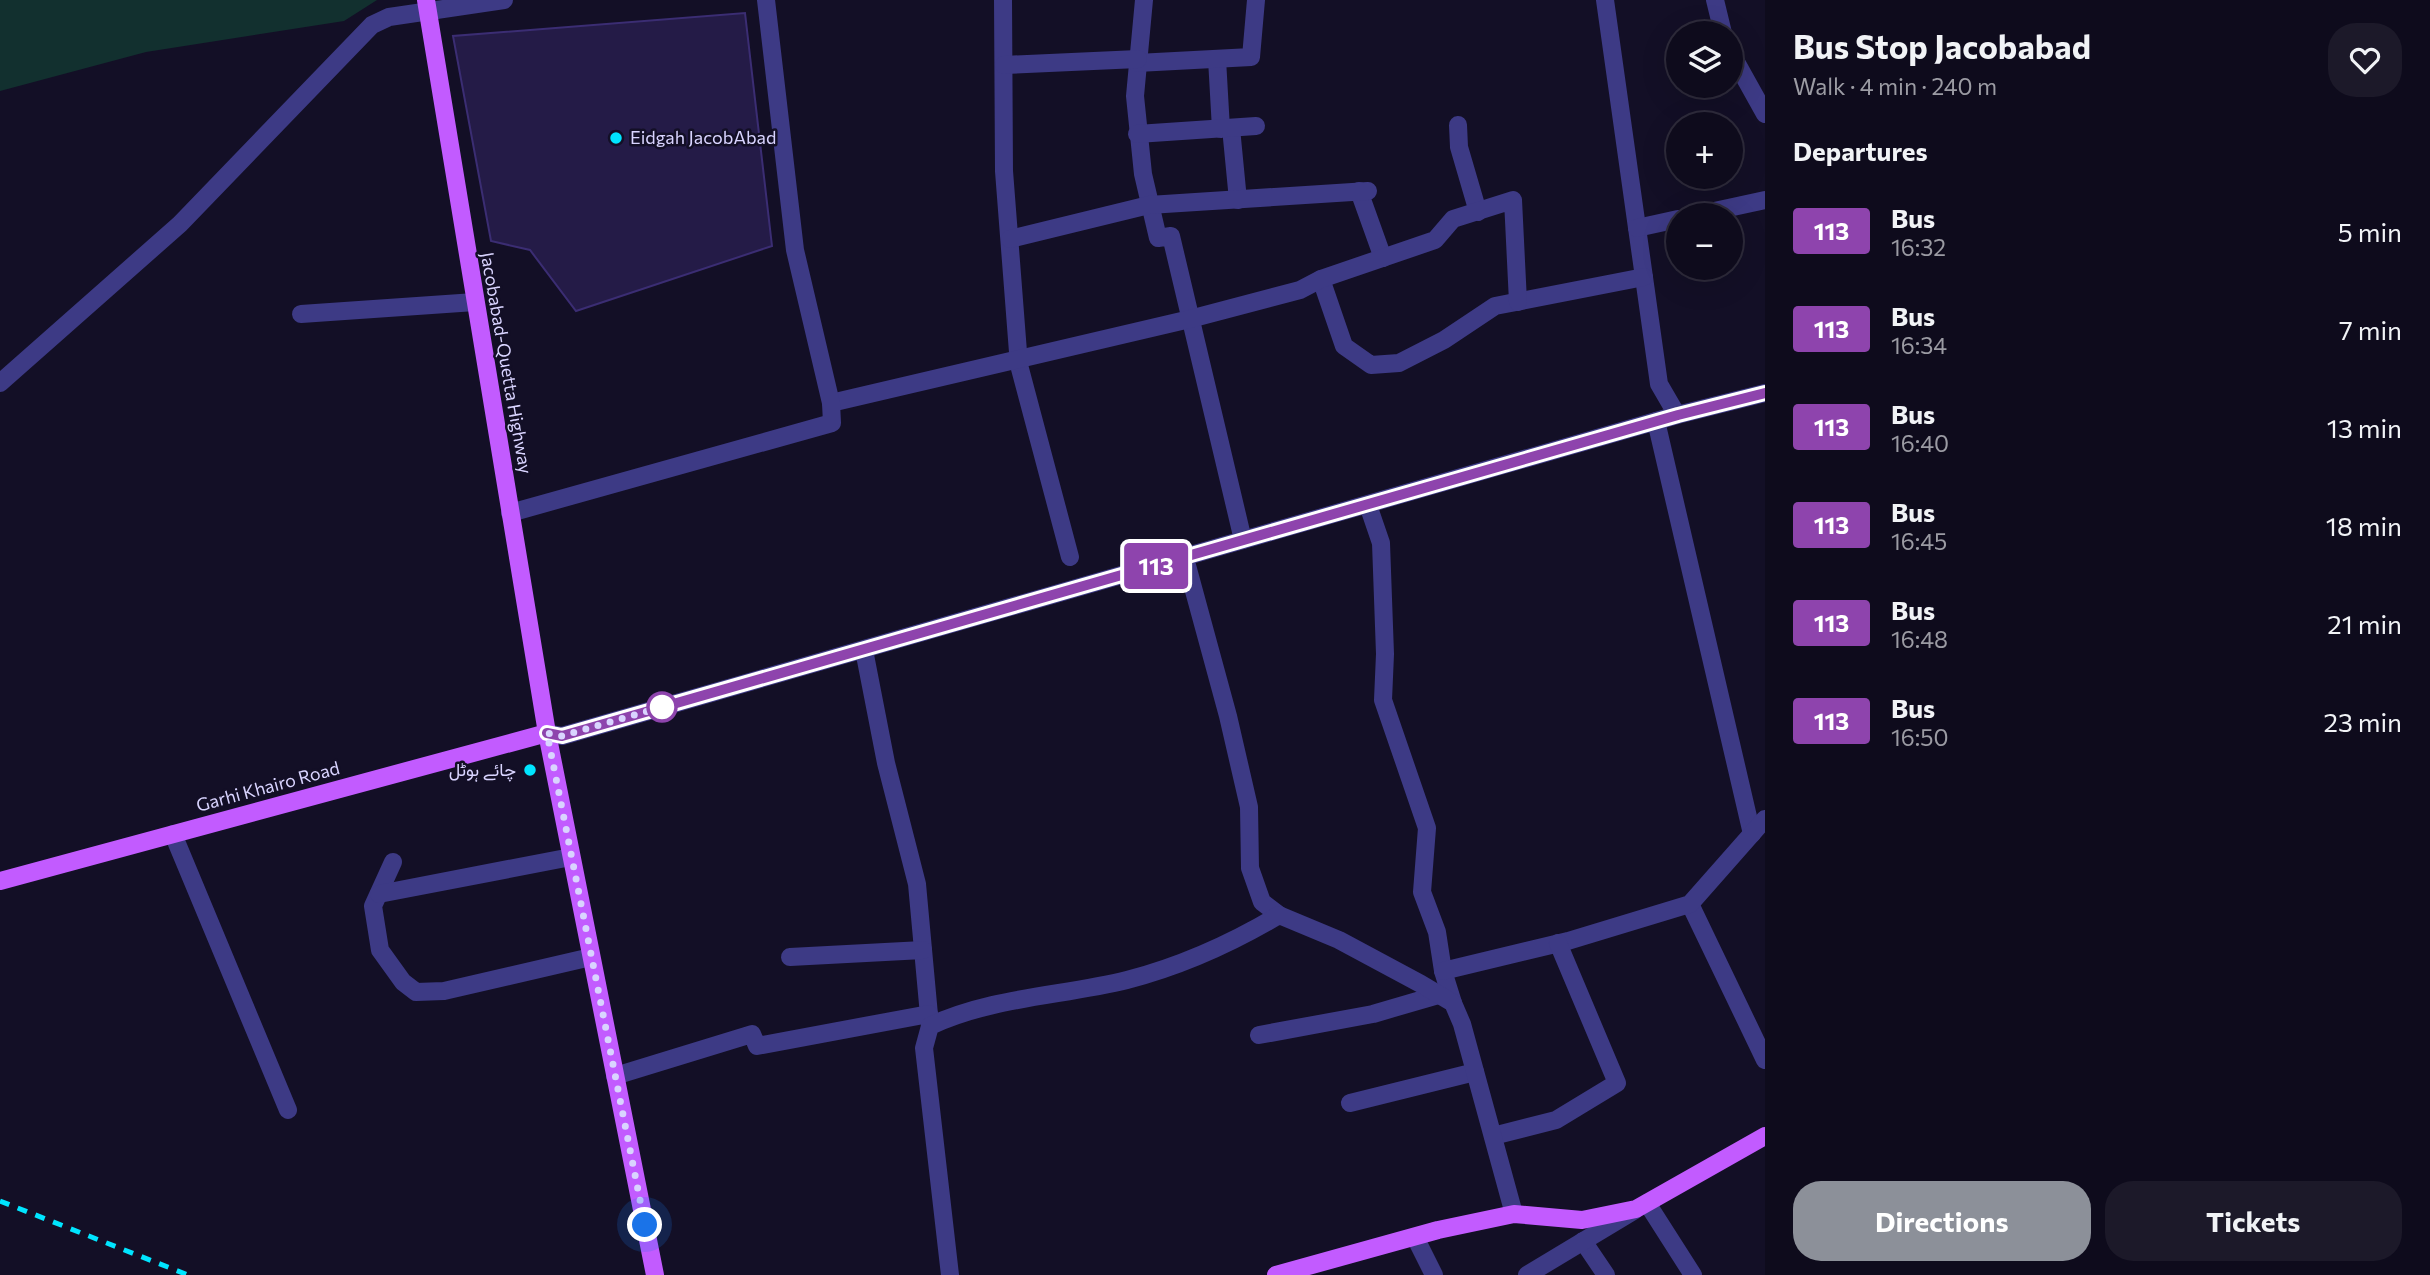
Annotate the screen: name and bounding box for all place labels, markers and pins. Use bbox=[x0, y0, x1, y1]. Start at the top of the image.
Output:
place label: Eidgah JacobAbad bbox=[630, 126, 776, 148]
marker: Eidgah JacobAbad bbox=[608, 130, 624, 146]
unlabelled marker bbox=[647, 692, 677, 722]
place label: چائے ہوٹل bbox=[449, 758, 516, 782]
marker: چائے ہوٹل bbox=[522, 762, 538, 778]

